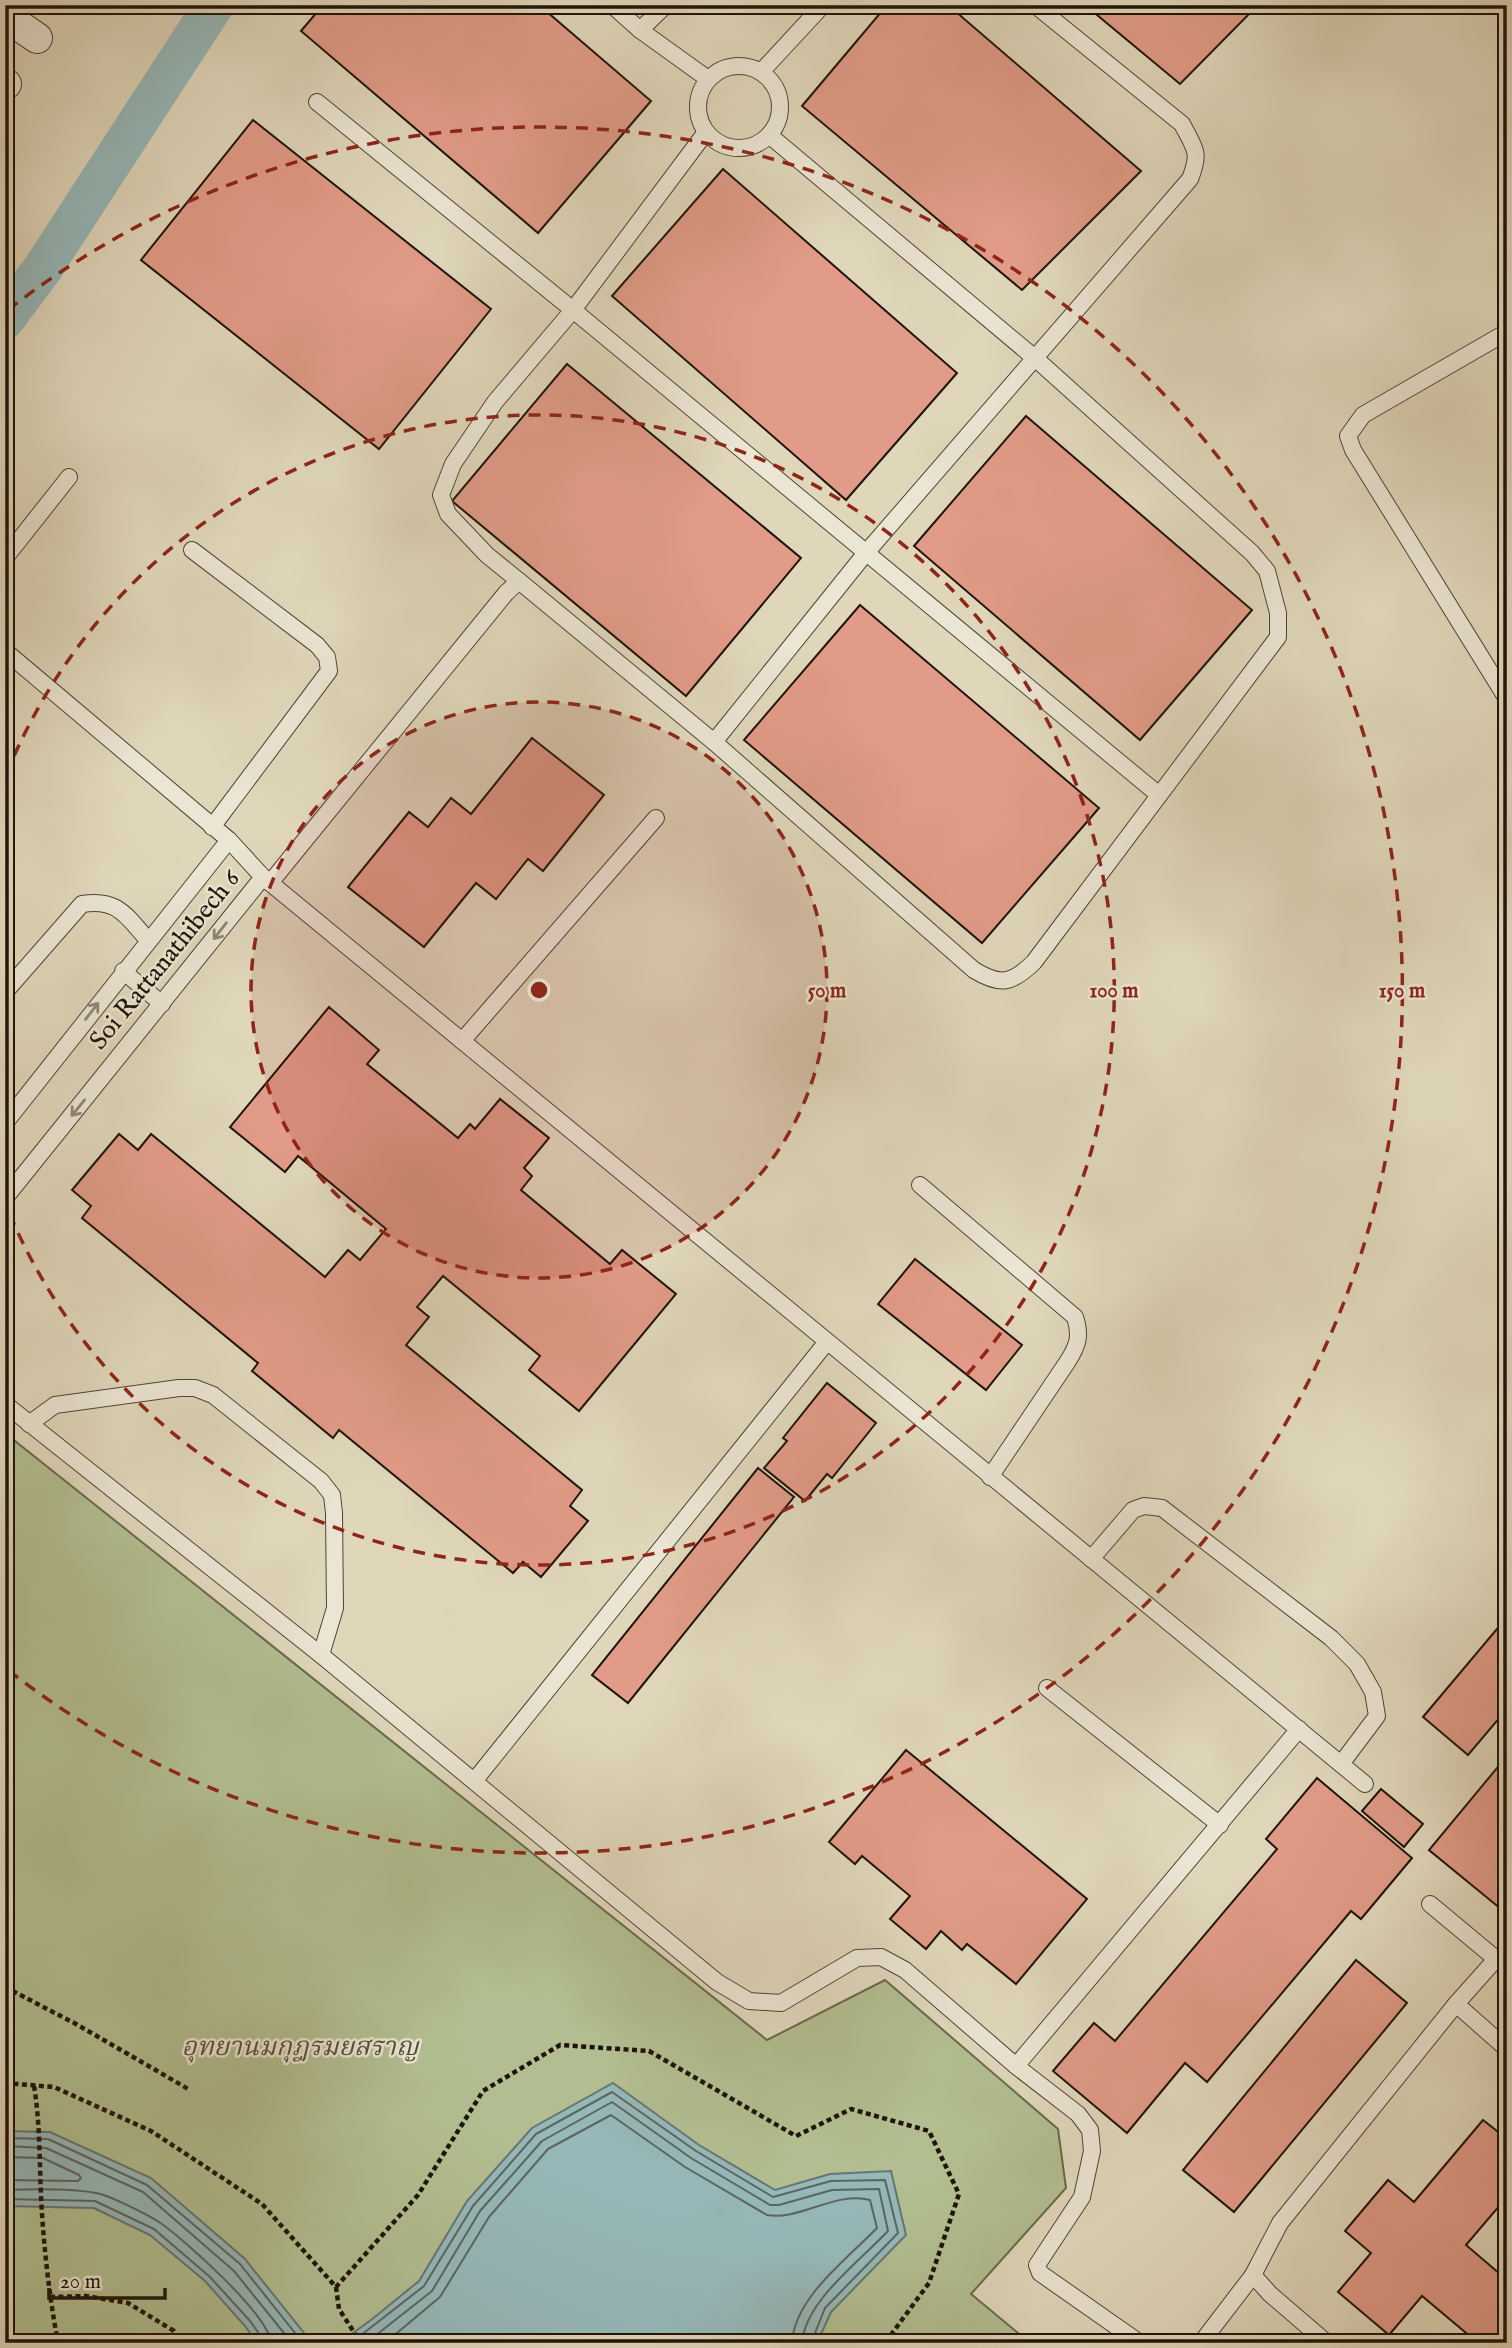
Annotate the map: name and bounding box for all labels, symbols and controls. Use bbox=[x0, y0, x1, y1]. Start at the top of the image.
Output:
street label: Soi Rattanathibech 6 bbox=[82, 863, 248, 1057]
one-way arrow bbox=[213, 921, 228, 939]
centre of rings bbox=[527, 978, 551, 1002]
text: 50 m bbox=[808, 978, 847, 1005]
text: 100 m bbox=[1089, 978, 1139, 1005]
text: 150 m bbox=[1379, 978, 1426, 1005]
one-way arrow bbox=[85, 1002, 100, 1020]
one-way arrow bbox=[70, 1099, 86, 1117]
park label: อุทยานมกุฎรมยสราญ bbox=[182, 2031, 420, 2064]
scale bar bbox=[49, 2257, 164, 2301]
text: 20 m bbox=[60, 2269, 101, 2296]

